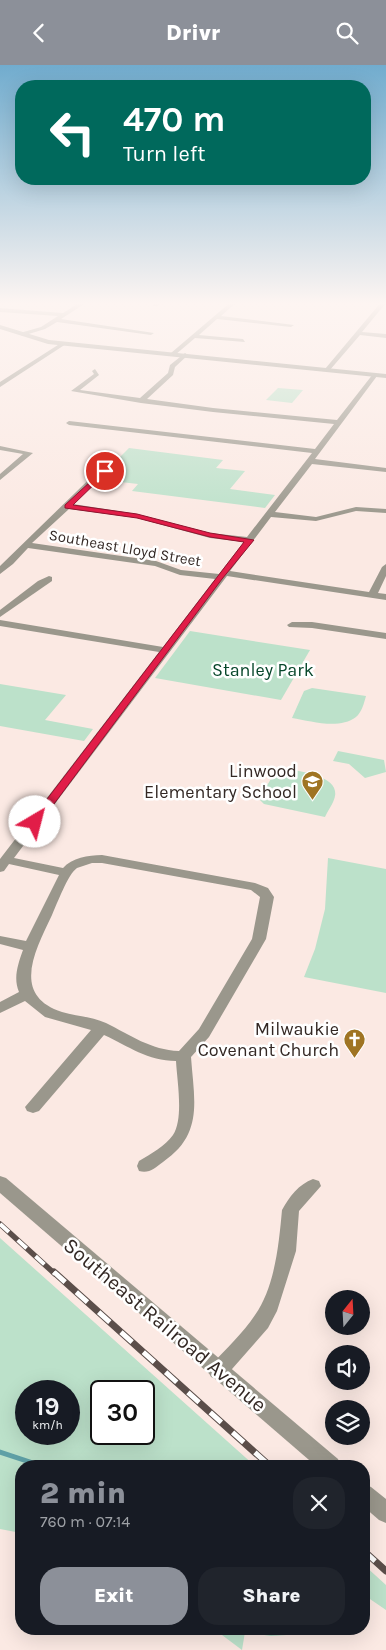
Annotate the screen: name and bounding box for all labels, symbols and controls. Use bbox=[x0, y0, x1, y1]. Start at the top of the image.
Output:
icon: back bbox=[25, 19, 53, 47]
icon: search bbox=[333, 19, 361, 47]
text: Drivr bbox=[166, 20, 220, 46]
text: 470 m bbox=[123, 99, 225, 140]
icon: left bbox=[40, 100, 105, 165]
text: Turn left bbox=[123, 141, 206, 167]
pin bbox=[84, 450, 126, 492]
icon: arrive bbox=[91, 457, 119, 485]
street label: Southeast Lloyd Street bbox=[48, 526, 203, 570]
park label: Stanley Park bbox=[212, 659, 314, 681]
place label: Linwood Elementary School bbox=[144, 760, 297, 803]
school or university icon: Linwood Elementary School bbox=[301, 769, 325, 800]
position arrow bbox=[8, 795, 60, 847]
place label: Milwaukie Covenant Church bbox=[198, 1018, 339, 1061]
church icon: Milwaukie Covenant Church bbox=[343, 1027, 367, 1058]
street label: Southeast Railroad Avenue bbox=[59, 1233, 271, 1417]
north arrow bbox=[325, 1290, 370, 1335]
map controls bbox=[325, 1290, 370, 1445]
button: sound bbox=[325, 1345, 370, 1390]
speed limit sign: 30 bbox=[90, 1380, 155, 1445]
text: 19 bbox=[35, 1392, 60, 1421]
button: layers bbox=[325, 1400, 370, 1445]
text: km/h bbox=[32, 1418, 63, 1432]
text: 2 min bbox=[40, 1475, 126, 1511]
button: close bbox=[293, 1477, 345, 1529]
text: 760 m · 07:14 bbox=[40, 1512, 130, 1531]
button: Exit bbox=[40, 1567, 188, 1625]
button: Share bbox=[198, 1567, 345, 1625]

